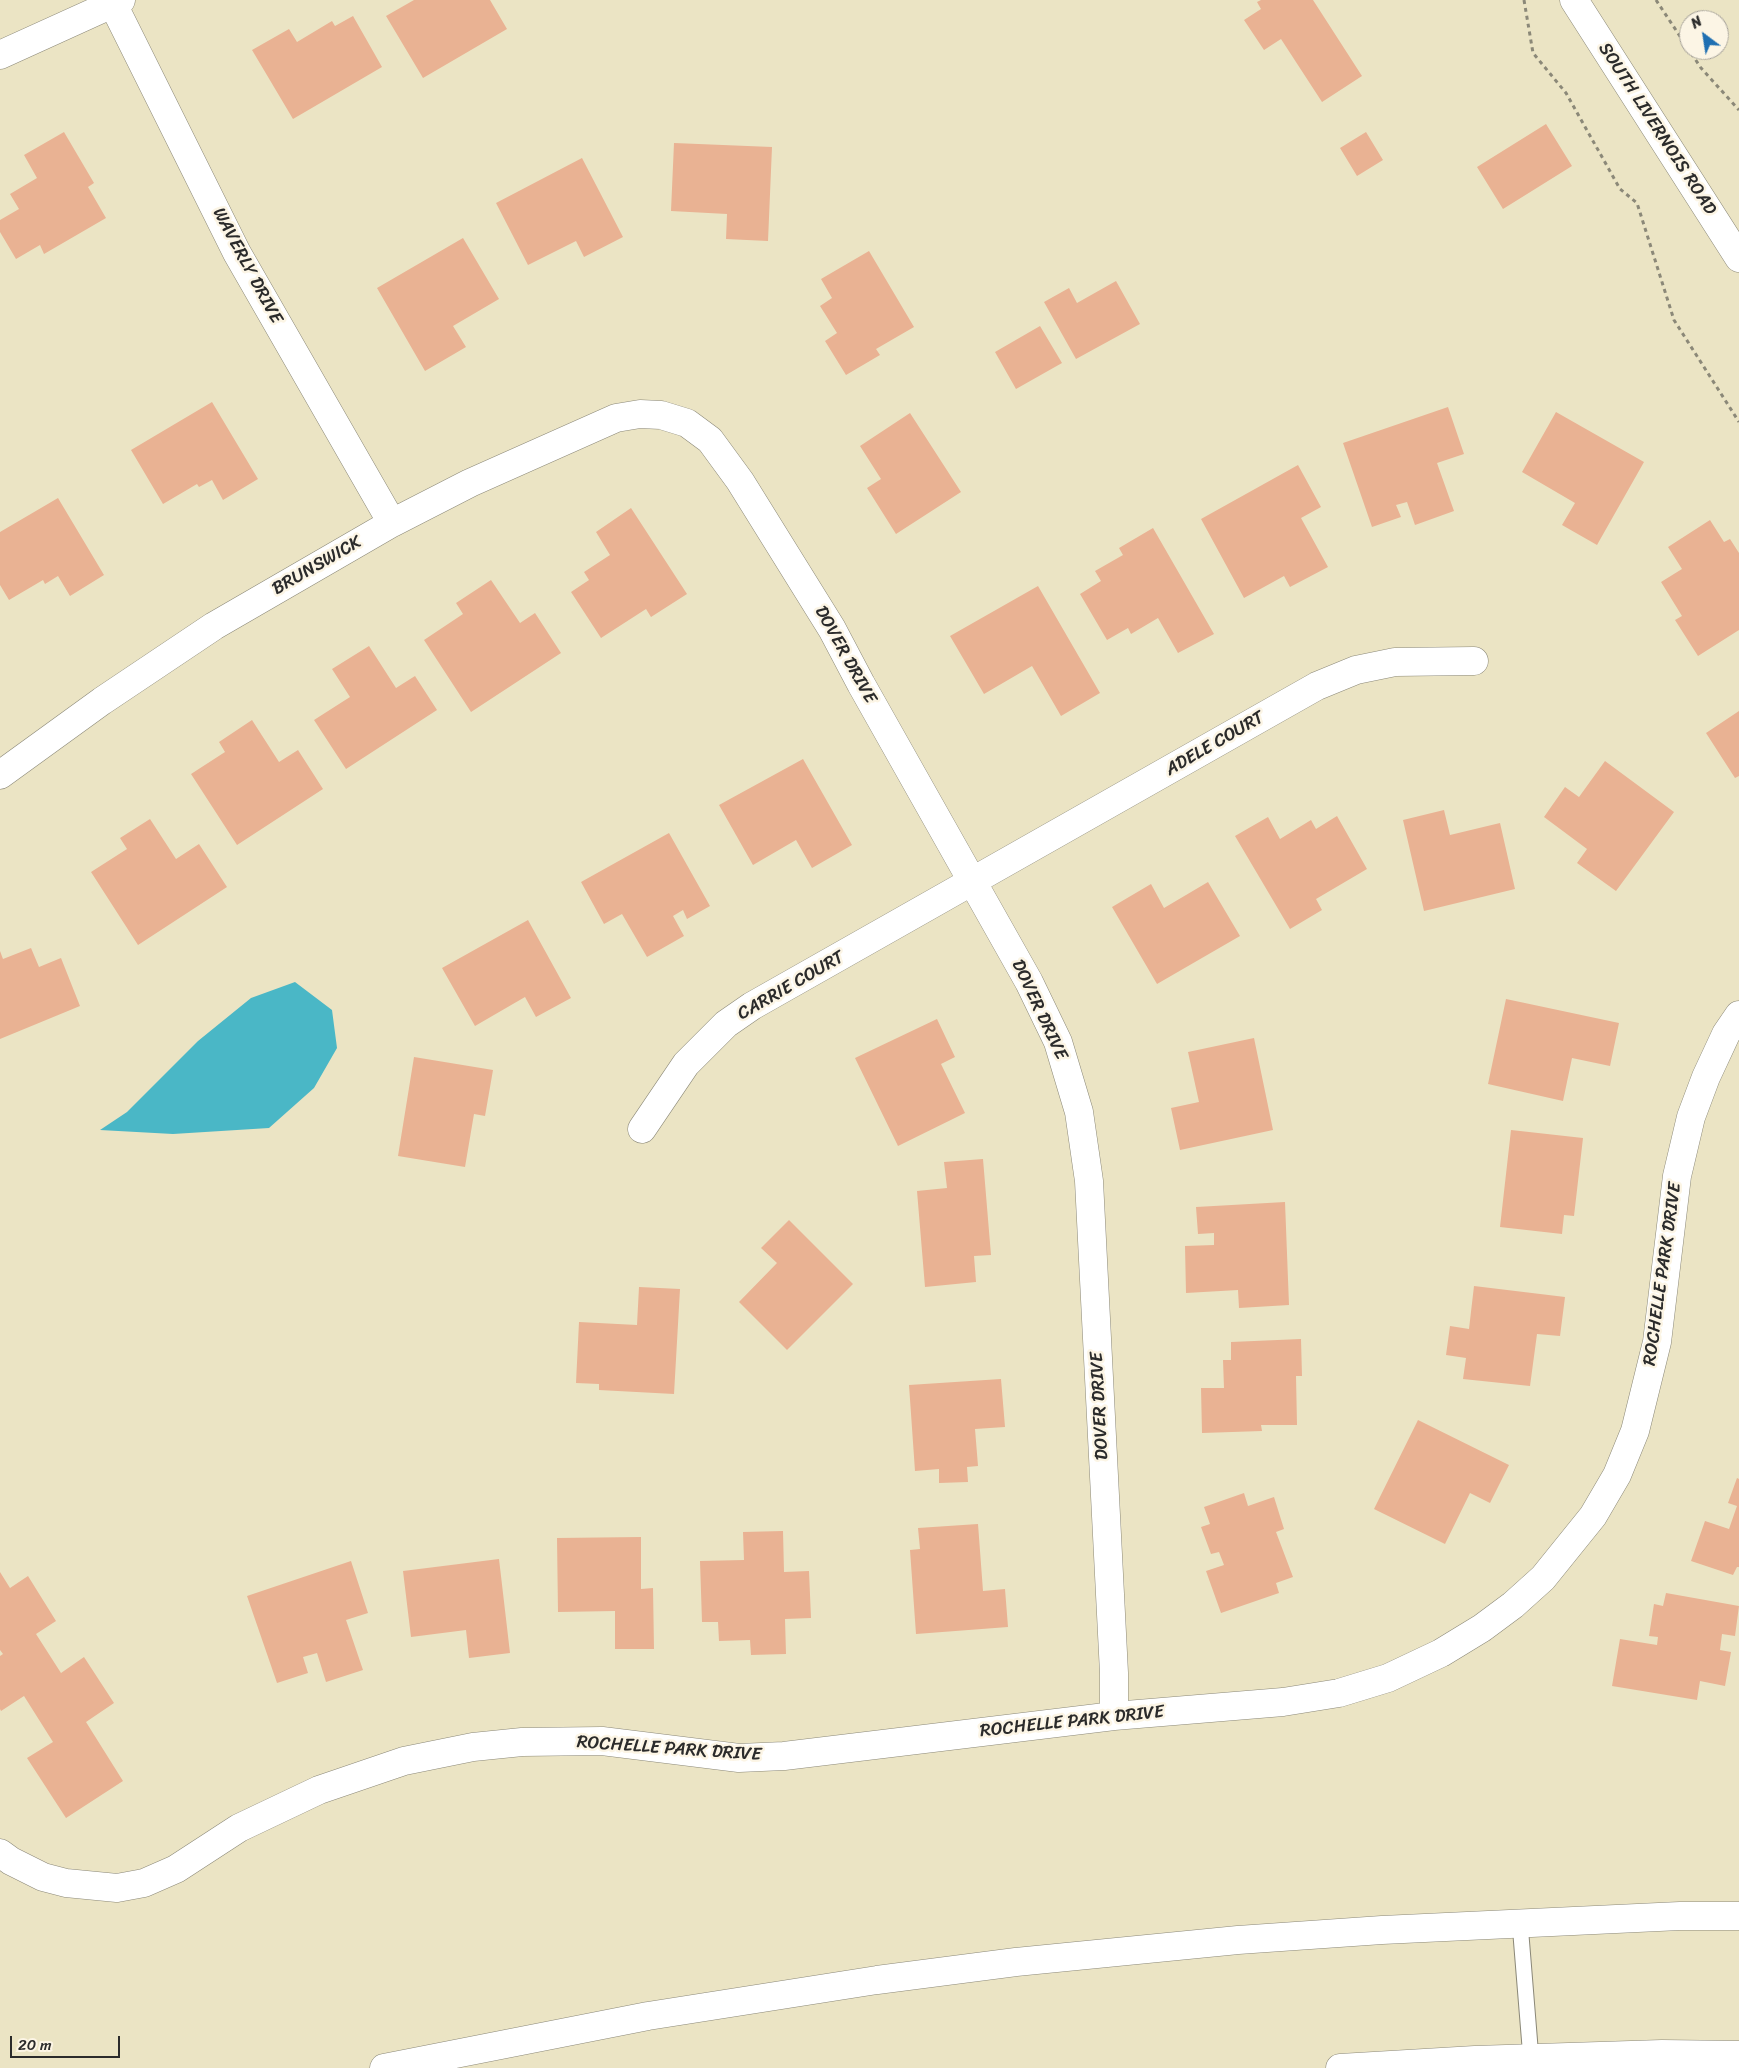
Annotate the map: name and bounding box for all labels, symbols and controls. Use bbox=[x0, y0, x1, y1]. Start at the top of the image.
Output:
text: N bbox=[1686, 9, 1707, 36]
north arrow bbox=[1679, 10, 1729, 60]
street label: SOUTH LIVERNOIS ROAD bbox=[1593, 39, 1721, 219]
street label: WAVERLY DRIVE bbox=[207, 204, 287, 328]
street label: BRUNSWICK bbox=[269, 532, 365, 600]
street label: DOVER DRIVE bbox=[809, 603, 881, 707]
street label: ADELE COURT bbox=[1162, 707, 1268, 781]
street label: CARRIE COURT bbox=[734, 947, 848, 1025]
street label: DOVER DRIVE bbox=[1006, 956, 1072, 1064]
street label: ROCHELLE PARK DRIVE bbox=[1639, 1181, 1687, 1367]
street label: DOVER DRIVE bbox=[1086, 1351, 1114, 1461]
street label: ROCHELLE PARK DRIVE bbox=[979, 1702, 1165, 1742]
street label: ROCHELLE PARK DRIVE bbox=[576, 1732, 762, 1766]
scale bar bbox=[12, 2026, 122, 2058]
text: 20 m bbox=[18, 2032, 52, 2058]

